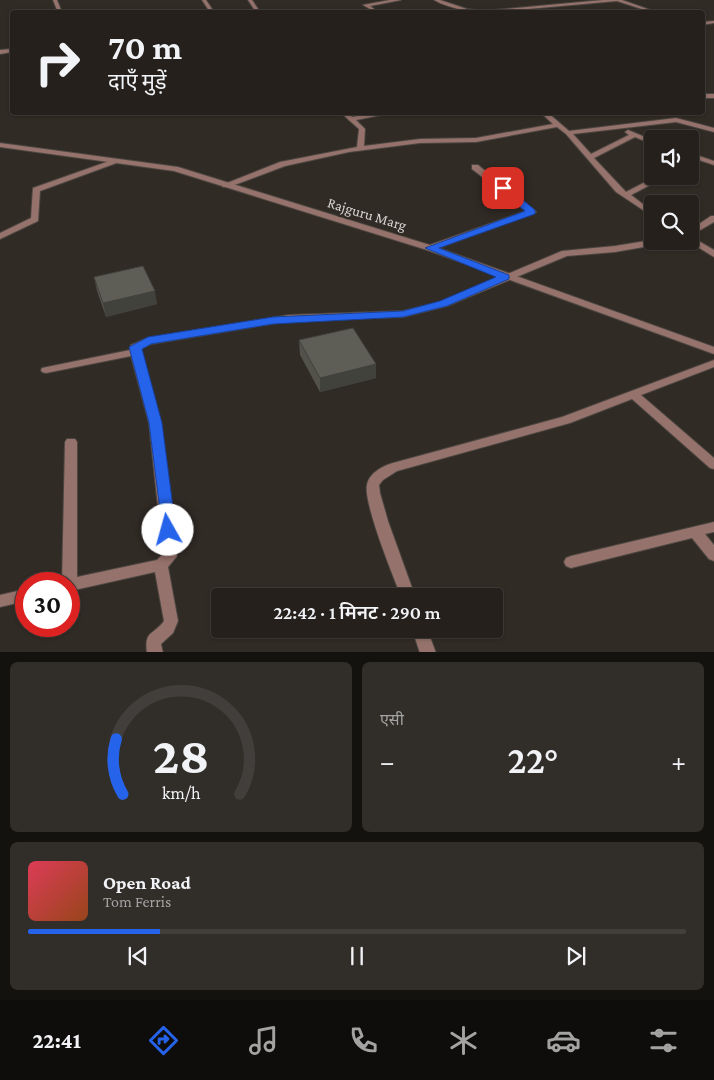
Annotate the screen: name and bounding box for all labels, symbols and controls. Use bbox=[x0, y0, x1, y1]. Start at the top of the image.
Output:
text: 70 m bbox=[108, 28, 182, 67]
icon: right bbox=[25, 30, 90, 95]
text: दाएँ मुड़ें bbox=[108, 69, 167, 94]
map controls bbox=[644, 130, 699, 250]
button: sound bbox=[644, 130, 699, 185]
pin bbox=[482, 167, 524, 209]
icon: arrive bbox=[489, 174, 517, 202]
street label: Rajguru Marg bbox=[325, 194, 408, 235]
button: search bbox=[644, 195, 699, 250]
position arrow bbox=[141, 503, 193, 555]
speed limit sign: 30 bbox=[15, 572, 80, 637]
text: 22:42 · 1 मिनट · 290 m bbox=[274, 602, 440, 623]
text: एसी bbox=[380, 711, 404, 728]
text: 28 bbox=[153, 726, 209, 784]
text: 22° bbox=[508, 739, 558, 781]
text: − bbox=[380, 746, 395, 777]
text: + bbox=[671, 746, 686, 777]
text: km/h bbox=[162, 783, 201, 803]
text: Open Road bbox=[103, 872, 191, 893]
text: Tom Ferris bbox=[103, 893, 171, 910]
icon: previous bbox=[124, 942, 152, 970]
icon: pause bbox=[343, 942, 371, 970]
icon: next bbox=[562, 942, 590, 970]
icon: directions bbox=[146, 1023, 181, 1058]
icon: music bbox=[246, 1023, 281, 1058]
icon: phone bbox=[346, 1023, 381, 1058]
icon: climate bbox=[446, 1023, 481, 1058]
icon: car bbox=[546, 1023, 581, 1058]
icon: filters bbox=[646, 1023, 681, 1058]
text: 22:41 bbox=[33, 1028, 81, 1053]

